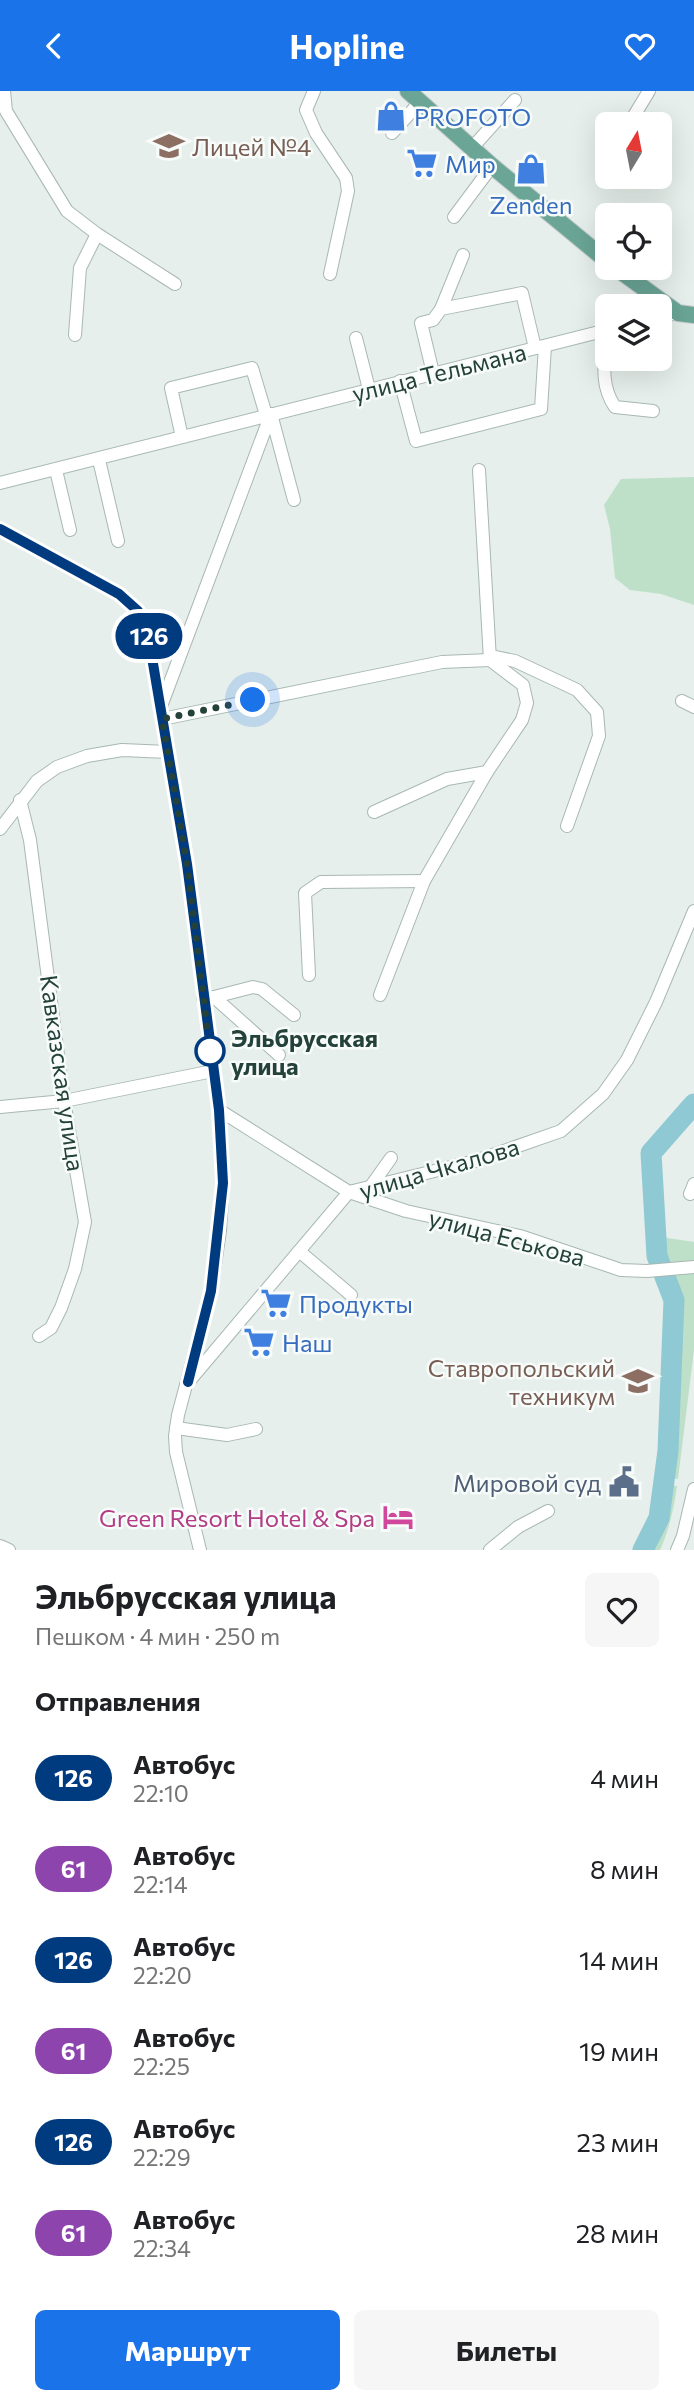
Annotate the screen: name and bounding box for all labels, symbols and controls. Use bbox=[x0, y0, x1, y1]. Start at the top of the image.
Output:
text: Hopline bbox=[289, 26, 405, 66]
icon: back bbox=[35, 27, 73, 65]
icon: heart bbox=[621, 27, 659, 65]
shop icon: PROFOTO bbox=[374, 99, 408, 133]
place label: PROFOTO bbox=[414, 102, 531, 131]
north arrow bbox=[595, 112, 672, 189]
map controls bbox=[595, 112, 672, 371]
school or university icon: Лицей №4 bbox=[152, 129, 186, 163]
place label: Лицей №4 bbox=[192, 132, 311, 161]
supermarket icon: Мир bbox=[405, 146, 439, 180]
place label: Мир bbox=[445, 149, 496, 178]
shop icon: Zenden bbox=[514, 152, 548, 186]
place label: Zenden bbox=[490, 190, 572, 219]
button: locate bbox=[595, 203, 672, 280]
button: layers bbox=[595, 294, 672, 371]
street label: улица Тельмана bbox=[349, 336, 529, 408]
line badge: 126 bbox=[109, 613, 189, 659]
text: 126 bbox=[129, 621, 169, 650]
your location bbox=[235, 682, 270, 717]
street label: Кавказская улица bbox=[35, 973, 91, 1173]
place label: Эльбрусская улица bbox=[231, 1023, 378, 1080]
marker: Эльбрусская улица bbox=[195, 1036, 225, 1066]
street label: улица Чкалова bbox=[356, 1131, 522, 1205]
street label: улица Еськова bbox=[426, 1202, 588, 1272]
supermarket icon: Продукты bbox=[259, 1286, 293, 1320]
place label: Продукты bbox=[299, 1289, 413, 1318]
supermarket icon: Наш bbox=[242, 1325, 276, 1359]
place label: Наш bbox=[282, 1328, 332, 1357]
place label: Ставропольский техникум bbox=[428, 1353, 615, 1410]
school or university icon: Ставропольский техникум bbox=[621, 1364, 655, 1398]
public building icon: Мировой суд bbox=[607, 1465, 641, 1499]
place label: Мировой суд bbox=[453, 1468, 601, 1497]
hotel icon: Green Resort Hotel & Spa bbox=[381, 1500, 415, 1534]
place label: Green Resort Hotel & Spa bbox=[99, 1503, 375, 1532]
button: heart bbox=[585, 1573, 659, 1647]
text: Эльбрусская улица bbox=[35, 1575, 336, 1616]
text: Пешком · 4 мин · 250 m bbox=[35, 1622, 280, 1650]
text: Отправления bbox=[35, 1685, 201, 1716]
text: Автобус bbox=[133, 1748, 235, 1779]
text: 4 мин bbox=[590, 1762, 659, 1793]
text: 126 bbox=[54, 1763, 93, 1792]
text: 22:10 bbox=[133, 1779, 189, 1807]
text: Автобус bbox=[133, 1839, 235, 1870]
text: 8 мин bbox=[590, 1853, 659, 1884]
text: 61 bbox=[61, 1854, 86, 1883]
text: 22:14 bbox=[133, 1870, 188, 1898]
text: Автобус bbox=[133, 1930, 235, 1961]
text: 14 мин bbox=[579, 1944, 659, 1975]
text: 126 bbox=[54, 1945, 93, 1974]
text: 22:20 bbox=[133, 1961, 192, 1989]
text: Автобус bbox=[133, 2021, 235, 2052]
text: 19 мин bbox=[579, 2035, 659, 2066]
text: 61 bbox=[61, 2036, 86, 2065]
text: 22:25 bbox=[133, 2052, 190, 2080]
text: Автобус bbox=[133, 2112, 235, 2143]
text: 23 мин bbox=[577, 2126, 659, 2157]
text: 126 bbox=[54, 2127, 93, 2156]
text: 22:29 bbox=[133, 2143, 191, 2171]
text: Автобус bbox=[133, 2203, 235, 2234]
text: 28 мин bbox=[576, 2217, 659, 2248]
text: 61 bbox=[61, 2218, 86, 2247]
text: 22:34 bbox=[133, 2234, 191, 2262]
button: Маршрут bbox=[35, 2310, 340, 2390]
button: Билеты bbox=[354, 2310, 659, 2390]

